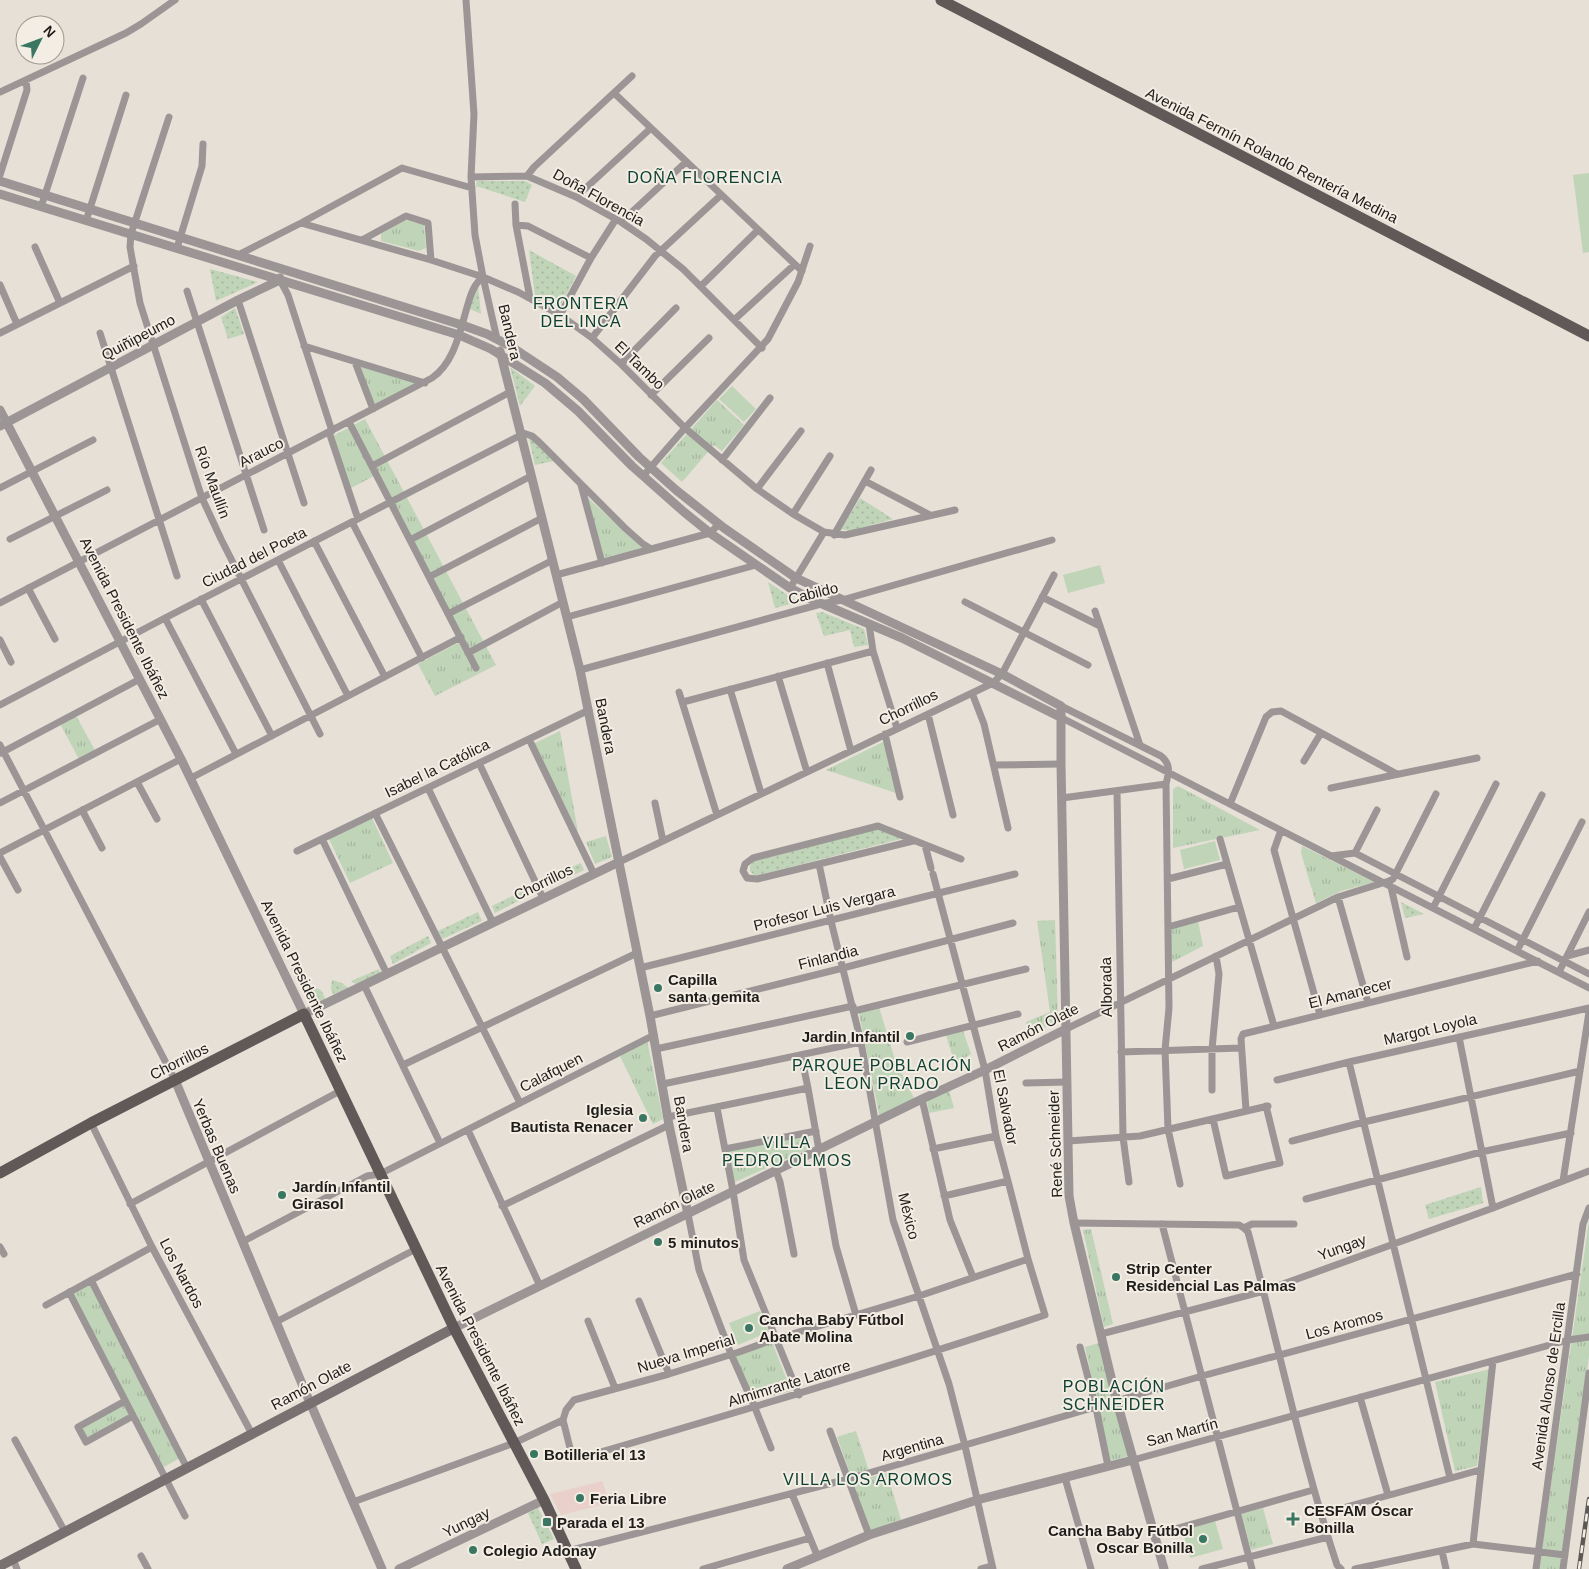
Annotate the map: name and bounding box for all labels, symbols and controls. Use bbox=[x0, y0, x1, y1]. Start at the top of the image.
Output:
north arrow bbox=[15, 15, 65, 65]
text: N bbox=[40, 22, 59, 40]
street label: Avenida Fermín Rolando Rentería Medina bbox=[1143, 84, 1402, 227]
street label: Doña Florencia bbox=[550, 165, 648, 229]
district label: DOÑA FLORENCIA bbox=[627, 167, 783, 186]
district label: FRONTERA DEL INCA bbox=[533, 295, 629, 330]
street label: Bandera bbox=[495, 302, 525, 362]
street label: Quiñipeumo bbox=[98, 311, 178, 363]
street label: El Tambo bbox=[612, 337, 668, 393]
street label: Arauco bbox=[236, 434, 286, 470]
street label: Río Maullín bbox=[192, 443, 234, 521]
street label: Ciudad del Poeta bbox=[199, 523, 310, 591]
street label: Avenida Presidente Ibáñez bbox=[77, 534, 173, 702]
street label: Cabildo bbox=[786, 579, 840, 607]
street label: Chorrillos bbox=[876, 685, 940, 729]
street label: Bandera bbox=[592, 697, 620, 756]
street label: Isabel la Católica bbox=[382, 735, 493, 801]
street label: Chorrillos bbox=[511, 860, 575, 904]
street label: Profesor Luis Vergara bbox=[752, 882, 897, 934]
street label: Avenida Presidente Ibáñez bbox=[258, 897, 352, 1065]
street label: Finlandia bbox=[796, 941, 860, 973]
street label: Alborada bbox=[1097, 956, 1115, 1017]
place label: Capilla santa gemita bbox=[668, 971, 760, 1005]
street label: El Amanecer bbox=[1307, 974, 1393, 1012]
marker: Capilla santa gemita bbox=[652, 982, 664, 994]
street label: Ramón Olate bbox=[995, 999, 1081, 1055]
street label: Margot Loyola bbox=[1382, 1010, 1479, 1048]
place label: Jardin Infantil bbox=[802, 1028, 900, 1045]
marker: Jardin Infantil bbox=[904, 1030, 916, 1042]
street label: Chorrillos bbox=[147, 1039, 211, 1083]
street label: Calafquen bbox=[517, 1049, 585, 1095]
district label: PARQUE POBLACIÓN LEON PRADO bbox=[792, 1056, 972, 1092]
street label: El Salvador bbox=[990, 1068, 1022, 1146]
street label: René Schneider bbox=[1045, 1090, 1065, 1198]
street label: Bandera bbox=[671, 1095, 697, 1154]
street label: Yerbas Buenas bbox=[189, 1096, 245, 1196]
place label: Iglesia Bautista Renacer bbox=[510, 1101, 634, 1135]
marker: Iglesia Bautista Renacer bbox=[637, 1112, 649, 1124]
district label: VILLA PEDRO OLMOS bbox=[722, 1134, 852, 1169]
street label: Ramón Olate bbox=[631, 1177, 717, 1231]
place label: Jardín Infantil Girasol bbox=[292, 1178, 390, 1212]
marker: Jardín Infantil Girasol bbox=[276, 1189, 288, 1201]
street label: México bbox=[895, 1191, 923, 1241]
street label: Yungay bbox=[1316, 1230, 1369, 1264]
place label: 5 minutos bbox=[668, 1234, 739, 1251]
street label: Los Nardos bbox=[156, 1235, 208, 1311]
marker: 5 minutos bbox=[652, 1236, 664, 1248]
place label: Strip Center Residencial Las Palmas bbox=[1126, 1260, 1296, 1294]
street label: Avenida Presidente Ibáñez bbox=[433, 1261, 529, 1429]
marker: Strip Center Residencial Las Palmas bbox=[1110, 1271, 1122, 1283]
street label: Avenida Alonso de Ercilla bbox=[1528, 1300, 1568, 1471]
street label: Los Aromos bbox=[1304, 1306, 1384, 1342]
place label: Cancha Baby Fútbol Abate Molina bbox=[759, 1311, 904, 1345]
marker: Cancha Baby Fútbol Abate Molina bbox=[743, 1322, 755, 1334]
street label: Nueva Imperial bbox=[635, 1330, 737, 1376]
street label: Almimrante Latorre bbox=[726, 1356, 852, 1410]
street label: Ramón Olate bbox=[268, 1357, 354, 1413]
district label: POBLACIÓN SCHNEIDER bbox=[1062, 1377, 1166, 1413]
street label: San Martín bbox=[1144, 1414, 1220, 1450]
street label: Argentina bbox=[879, 1430, 946, 1464]
place label: Botilleria el 13 bbox=[544, 1446, 646, 1463]
marker: Botilleria el 13 bbox=[528, 1448, 540, 1460]
district label: VILLA LOS AROMOS bbox=[783, 1471, 953, 1488]
place label: Feria Libre bbox=[590, 1490, 667, 1507]
marker: Feria Libre bbox=[574, 1492, 586, 1504]
place label: CESFAM Óscar Bonilla bbox=[1304, 1502, 1413, 1536]
street label: Yungay bbox=[440, 1503, 493, 1541]
marker: CESFAM Óscar Bonilla bbox=[1286, 1512, 1300, 1526]
place label: Parada el 13 bbox=[557, 1514, 645, 1531]
marker: Parada el 13 bbox=[541, 1516, 553, 1528]
place label: Cancha Baby Fútbol Oscar Bonilla bbox=[1048, 1522, 1194, 1556]
marker: Cancha Baby Fútbol Oscar Bonilla bbox=[1197, 1533, 1209, 1545]
place label: Colegio Adonay bbox=[483, 1542, 597, 1559]
marker: Colegio Adonay bbox=[467, 1544, 479, 1556]

